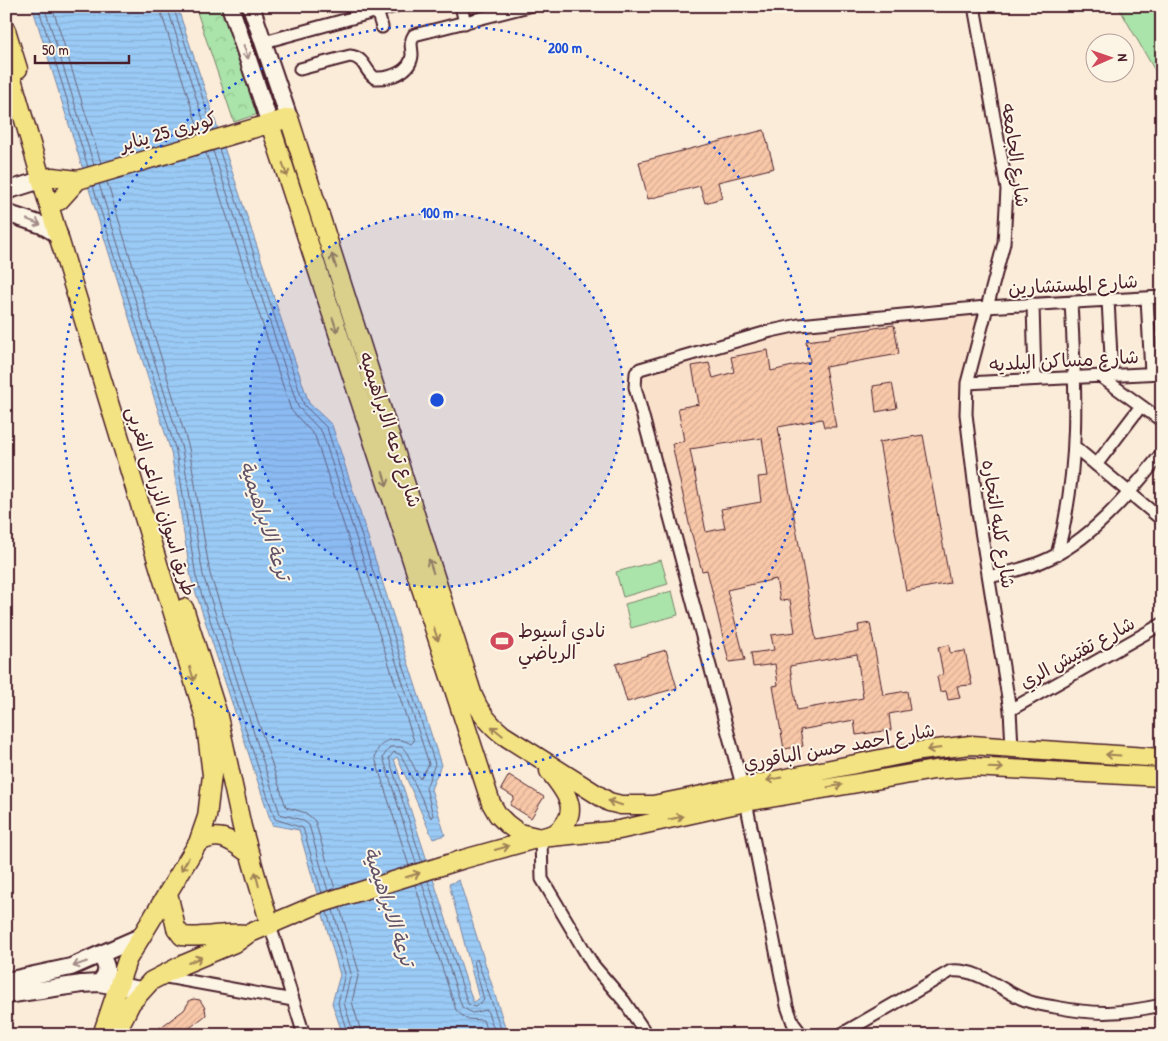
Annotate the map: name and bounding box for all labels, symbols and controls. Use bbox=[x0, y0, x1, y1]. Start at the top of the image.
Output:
scale bar bbox=[35, 32, 129, 64]
north arrow bbox=[1086, 32, 1136, 82]
text: 200 m bbox=[548, 37, 582, 58]
text: 50 m bbox=[42, 39, 69, 60]
one-way arrow bbox=[242, 44, 251, 60]
text: N bbox=[1114, 53, 1133, 62]
street label: شارع الجامعه bbox=[995, 101, 1036, 209]
street label: كوبرى 25 يناير bbox=[115, 105, 220, 158]
one-way arrow bbox=[281, 162, 290, 177]
text: 100 m bbox=[421, 202, 453, 223]
one-way arrow bbox=[26, 218, 41, 227]
one-way arrow bbox=[329, 253, 338, 269]
street label: شارع المستشارين bbox=[1008, 268, 1139, 301]
one-way arrow bbox=[331, 316, 341, 332]
street label: شارع مساكن البلديه bbox=[988, 343, 1140, 378]
street label: شارع ترعه الابراهيميه bbox=[352, 347, 429, 511]
centre of rings bbox=[428, 391, 446, 409]
street label: طريق اسوان الزراعى الغربى bbox=[121, 403, 203, 599]
water label: ترعة الابراهيمية bbox=[234, 457, 299, 586]
street label: شارع كليه التجاره bbox=[975, 458, 1022, 590]
one-way arrow bbox=[381, 471, 391, 487]
one-way arrow bbox=[426, 558, 435, 574]
street label: شارع تفتيش الري bbox=[1015, 610, 1140, 696]
place label: نادي أسيوط الرياضي bbox=[518, 617, 605, 669]
one-way arrow bbox=[432, 625, 441, 641]
sports icon: نادي أسيوط الرياضي bbox=[489, 628, 515, 654]
one-way arrow bbox=[187, 666, 197, 682]
street label: شارع احمد حسن الباقوري bbox=[741, 716, 937, 778]
one-way arrow bbox=[491, 725, 504, 736]
one-way arrow bbox=[926, 744, 942, 754]
one-way arrow bbox=[1105, 750, 1121, 759]
one-way arrow bbox=[988, 764, 1004, 773]
one-way arrow bbox=[766, 774, 782, 784]
one-way arrow bbox=[826, 781, 842, 790]
one-way arrow bbox=[607, 797, 623, 807]
one-way arrow bbox=[667, 813, 683, 822]
water label: ترعة الابراهيمية bbox=[358, 843, 423, 972]
one-way arrow bbox=[494, 843, 510, 853]
one-way arrow bbox=[180, 856, 190, 871]
one-way arrow bbox=[405, 870, 420, 879]
one-way arrow bbox=[251, 871, 261, 887]
one-way arrow bbox=[187, 954, 202, 963]
one-way arrow bbox=[73, 960, 88, 969]

